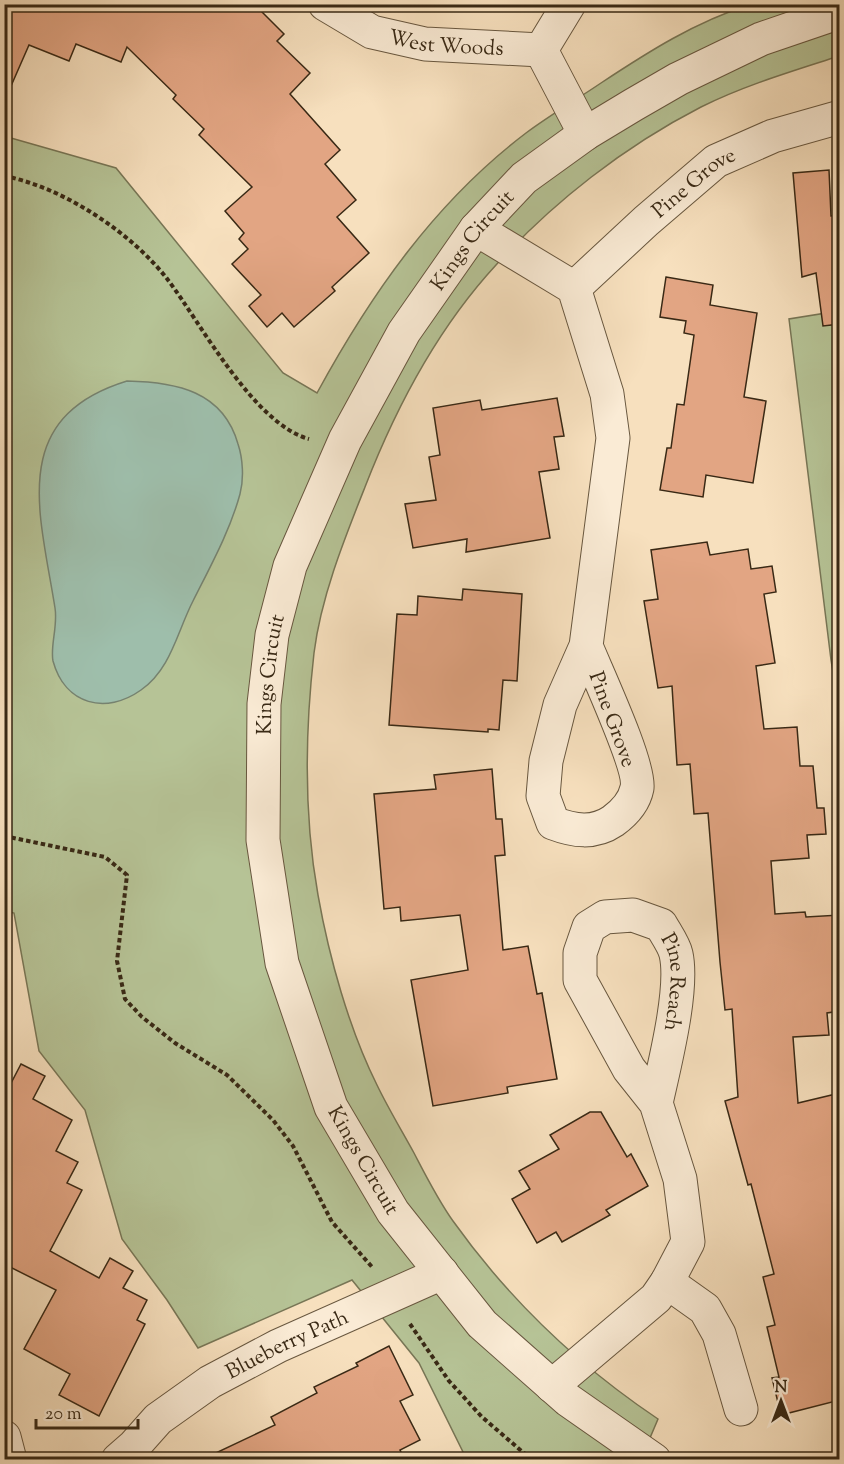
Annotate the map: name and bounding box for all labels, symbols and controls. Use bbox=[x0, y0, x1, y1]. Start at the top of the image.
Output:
street label: West Woods bbox=[385, 23, 504, 65]
street label: Pine Grove bbox=[646, 141, 741, 226]
street label: Kings Circuit bbox=[424, 184, 522, 298]
street label: Kings Circuit bbox=[251, 611, 294, 735]
street label: Pine Grove bbox=[580, 668, 642, 772]
street label: Pine Reach bbox=[652, 928, 691, 1033]
street label: Kings Circuit bbox=[319, 1101, 406, 1221]
street label: Blueberry Path bbox=[221, 1303, 354, 1388]
north arrow bbox=[751, 1371, 811, 1431]
text: N bbox=[775, 1377, 788, 1400]
scale bar bbox=[36, 1392, 138, 1430]
text: 20 m bbox=[45, 1402, 82, 1428]

